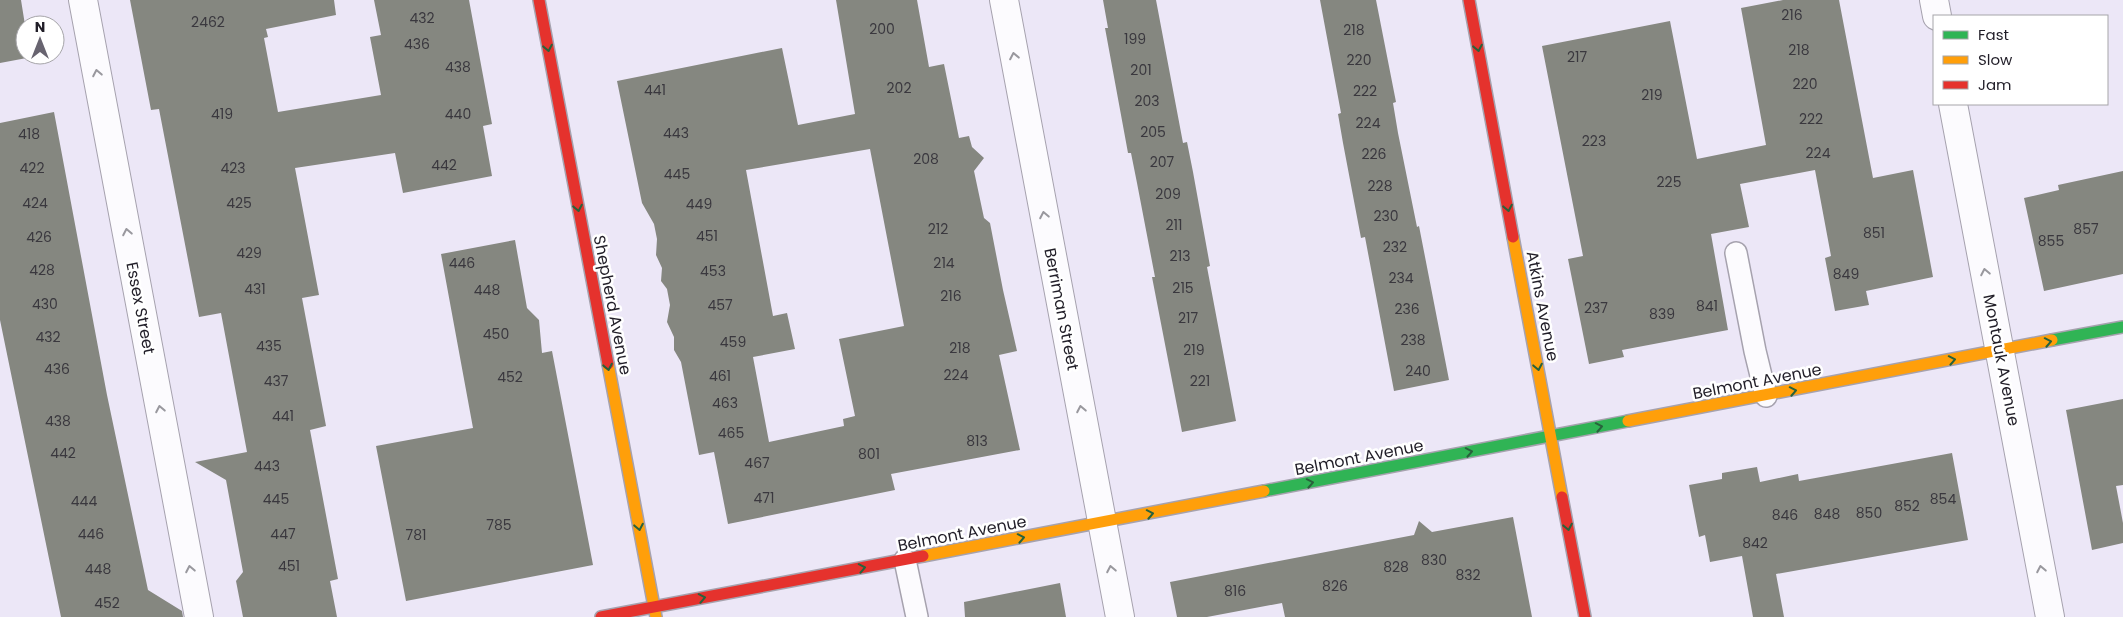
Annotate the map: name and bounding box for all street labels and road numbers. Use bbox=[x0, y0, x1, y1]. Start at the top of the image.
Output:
street label: Shepherd Avenue bbox=[588, 233, 637, 377]
street label: Berriman Street bbox=[1038, 246, 1085, 372]
street label: Atkins Avenue bbox=[1521, 249, 1564, 363]
street label: Essex Street bbox=[120, 260, 161, 356]
street label: Montauk Avenue bbox=[1977, 292, 2026, 428]
street label: Belmont Avenue bbox=[1691, 358, 1824, 405]
street label: Belmont Avenue bbox=[1293, 434, 1426, 481]
street label: Belmont Avenue bbox=[896, 510, 1029, 557]

